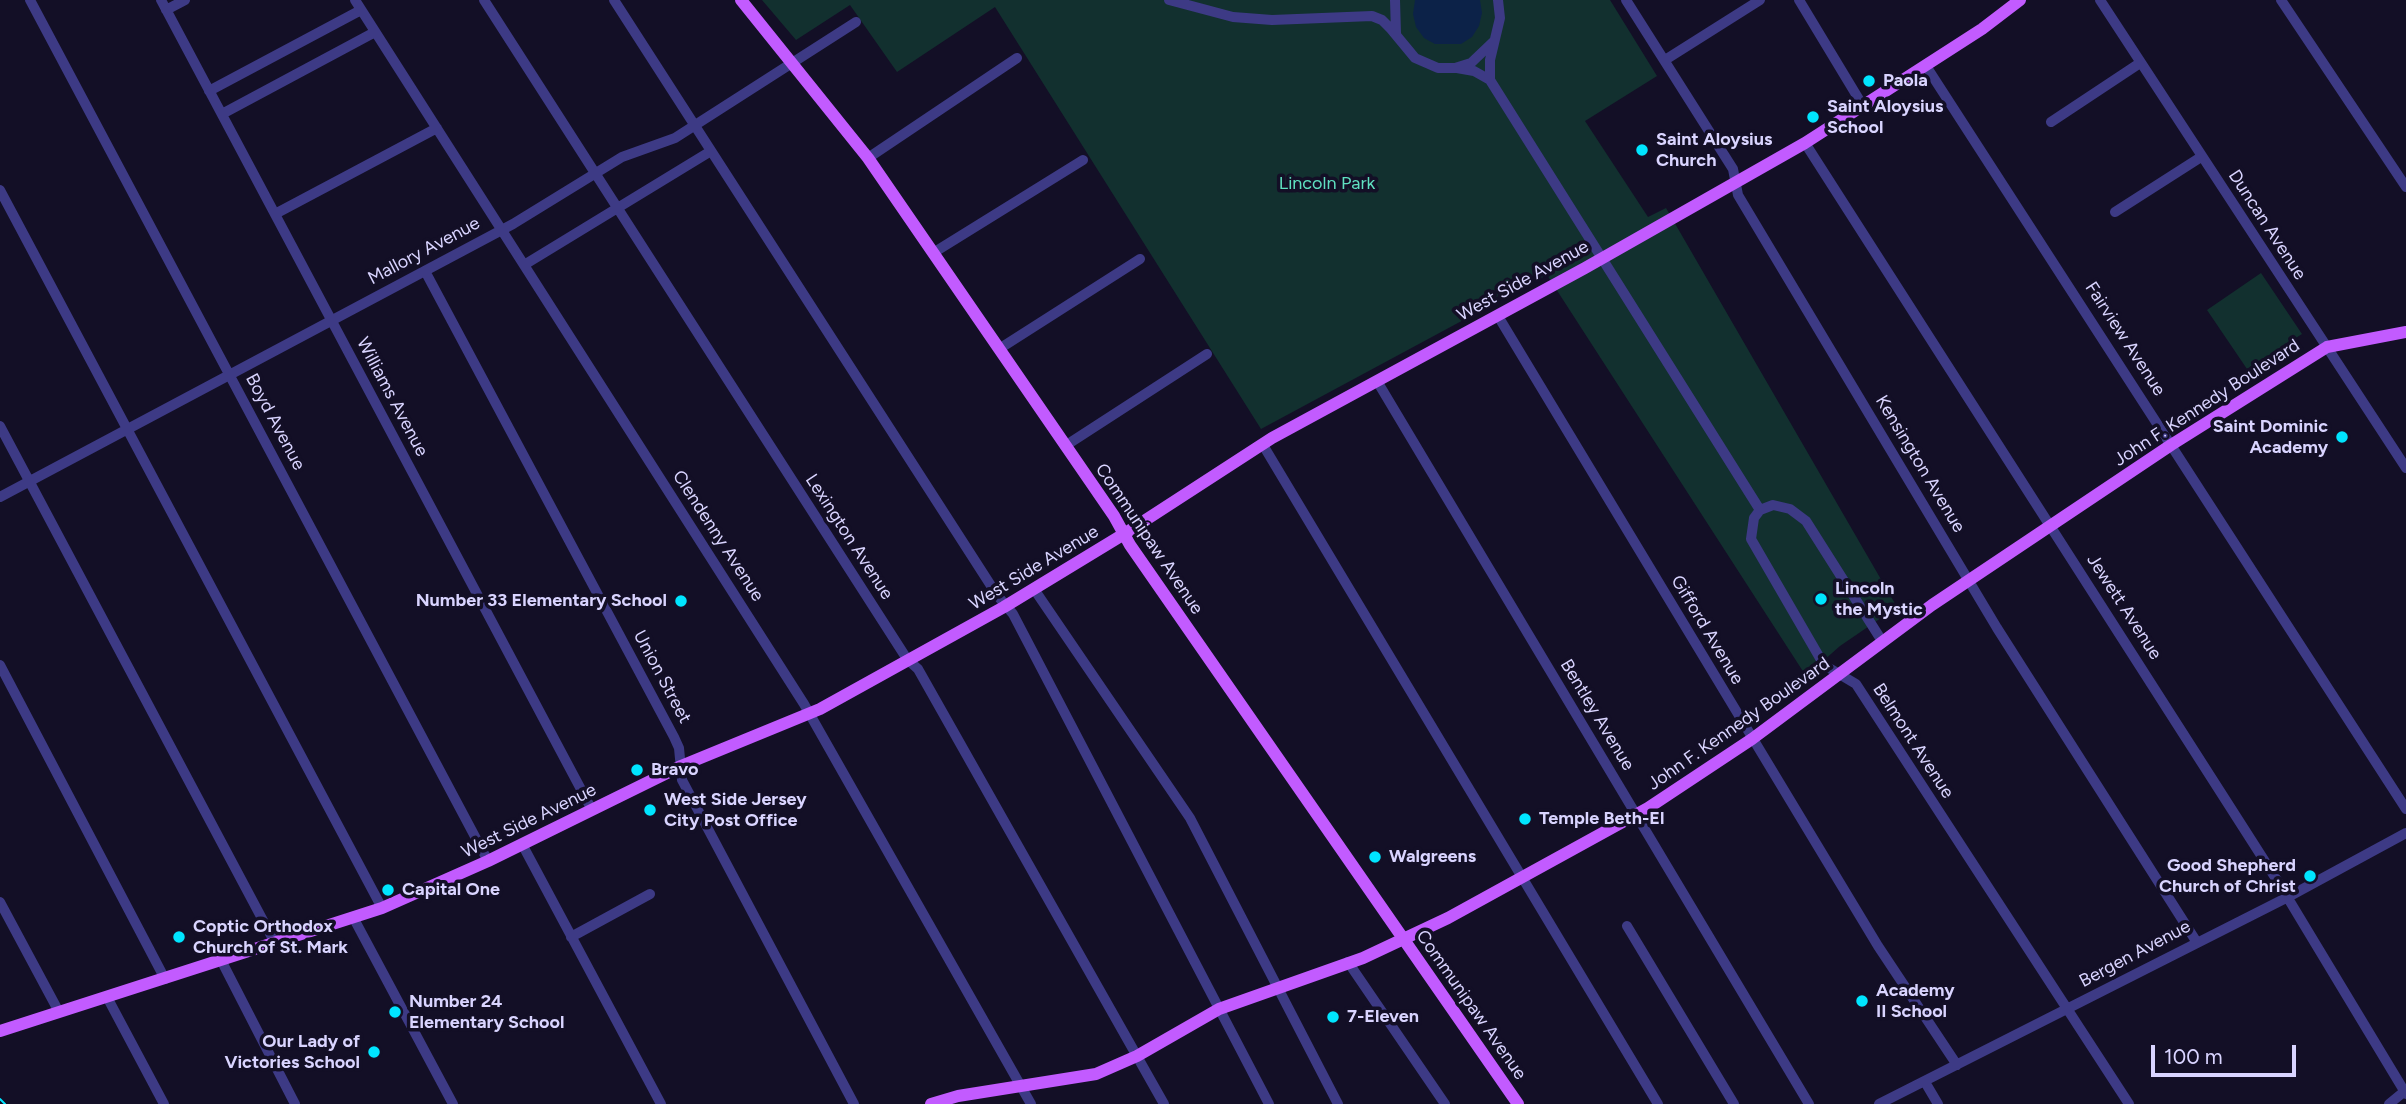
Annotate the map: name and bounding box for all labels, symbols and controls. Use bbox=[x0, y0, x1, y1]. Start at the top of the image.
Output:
place label: Paola bbox=[1883, 70, 1928, 92]
marker: Paola bbox=[1861, 73, 1877, 89]
place label: Saint Aloysius School bbox=[1827, 96, 1943, 138]
marker: Saint Aloysius School bbox=[1805, 109, 1821, 125]
place label: Saint Aloysius Church bbox=[1656, 129, 1772, 172]
marker: Saint Aloysius Church bbox=[1634, 142, 1650, 158]
street label: Duncan Avenue bbox=[2223, 166, 2311, 284]
park label: Lincoln Park bbox=[1279, 173, 1375, 195]
street label: Mallory Avenue bbox=[364, 212, 484, 290]
street label: West Side Avenue bbox=[1454, 236, 1592, 326]
street label: Fairview Avenue bbox=[2080, 278, 2170, 400]
street label: Williams Avenue bbox=[352, 334, 432, 460]
street label: John F. Kennedy Boulevard bbox=[2110, 335, 2304, 471]
street label: Boyd Avenue bbox=[241, 370, 309, 474]
street label: Kensington Avenue bbox=[1870, 391, 1970, 537]
place label: Saint Dominic Academy bbox=[2213, 416, 2328, 458]
marker: Saint Dominic Academy bbox=[2334, 429, 2350, 445]
street label: Communipaw Avenue bbox=[1090, 459, 1208, 619]
street label: Clendenny Avenue bbox=[668, 466, 768, 606]
street label: Lexington Avenue bbox=[800, 470, 898, 604]
street label: West Side Avenue bbox=[965, 521, 1103, 615]
street label: Jewett Avenue bbox=[2082, 550, 2166, 664]
street label: Gifford Avenue bbox=[1666, 572, 1748, 688]
place label: Lincoln the Mystic bbox=[1835, 578, 1923, 620]
place label: Number 33 Elementary School bbox=[416, 590, 667, 612]
marker: Lincoln the Mystic bbox=[1813, 591, 1829, 607]
marker: Number 33 Elementary School bbox=[673, 593, 689, 609]
street label: Union Street bbox=[628, 627, 696, 727]
street label: John F. Kennedy Boulevard bbox=[1644, 653, 1834, 795]
street label: Bentley Avenue bbox=[1555, 655, 1639, 775]
street label: Belmont Avenue bbox=[1868, 679, 1958, 803]
place label: Bravo bbox=[651, 759, 698, 781]
marker: Bravo bbox=[629, 762, 645, 778]
street label: West Side Avenue bbox=[458, 779, 600, 863]
place label: West Side Jersey City Post Office bbox=[664, 789, 807, 832]
marker: West Side Jersey City Post Office bbox=[642, 802, 658, 818]
place label: Temple Beth-El bbox=[1539, 808, 1664, 830]
marker: Temple Beth-El bbox=[1517, 811, 1533, 827]
place label: Walgreens bbox=[1389, 846, 1476, 868]
marker: Walgreens bbox=[1367, 849, 1383, 865]
place label: Good Shepherd Church of Christ bbox=[2159, 855, 2296, 898]
marker: Good Shepherd Church of Christ bbox=[2302, 868, 2318, 884]
place label: Capital One bbox=[402, 879, 500, 901]
marker: Capital One bbox=[380, 882, 396, 898]
place label: Coptic Orthodox Church of St. Mark bbox=[193, 916, 348, 958]
street label: Bergen Avenue bbox=[2076, 916, 2194, 992]
street label: Communipaw Avenue bbox=[1411, 926, 1531, 1084]
marker: Coptic Orthodox Church of St. Mark bbox=[171, 929, 187, 945]
place label: Academy II School bbox=[1876, 980, 1955, 1023]
place label: Number 24 Elementary School bbox=[409, 991, 564, 1034]
marker: Academy II School bbox=[1854, 993, 1870, 1009]
marker: Number 24 Elementary School bbox=[387, 1004, 403, 1020]
place label: 7-Eleven bbox=[1347, 1006, 1419, 1028]
marker: 7-Eleven bbox=[1325, 1009, 1341, 1025]
scale bar bbox=[2154, 1030, 2299, 1074]
place label: Our Lady of Victories School bbox=[224, 1031, 360, 1074]
marker: Our Lady of Victories School bbox=[366, 1044, 382, 1060]
text: 100 m bbox=[2164, 1044, 2223, 1069]

